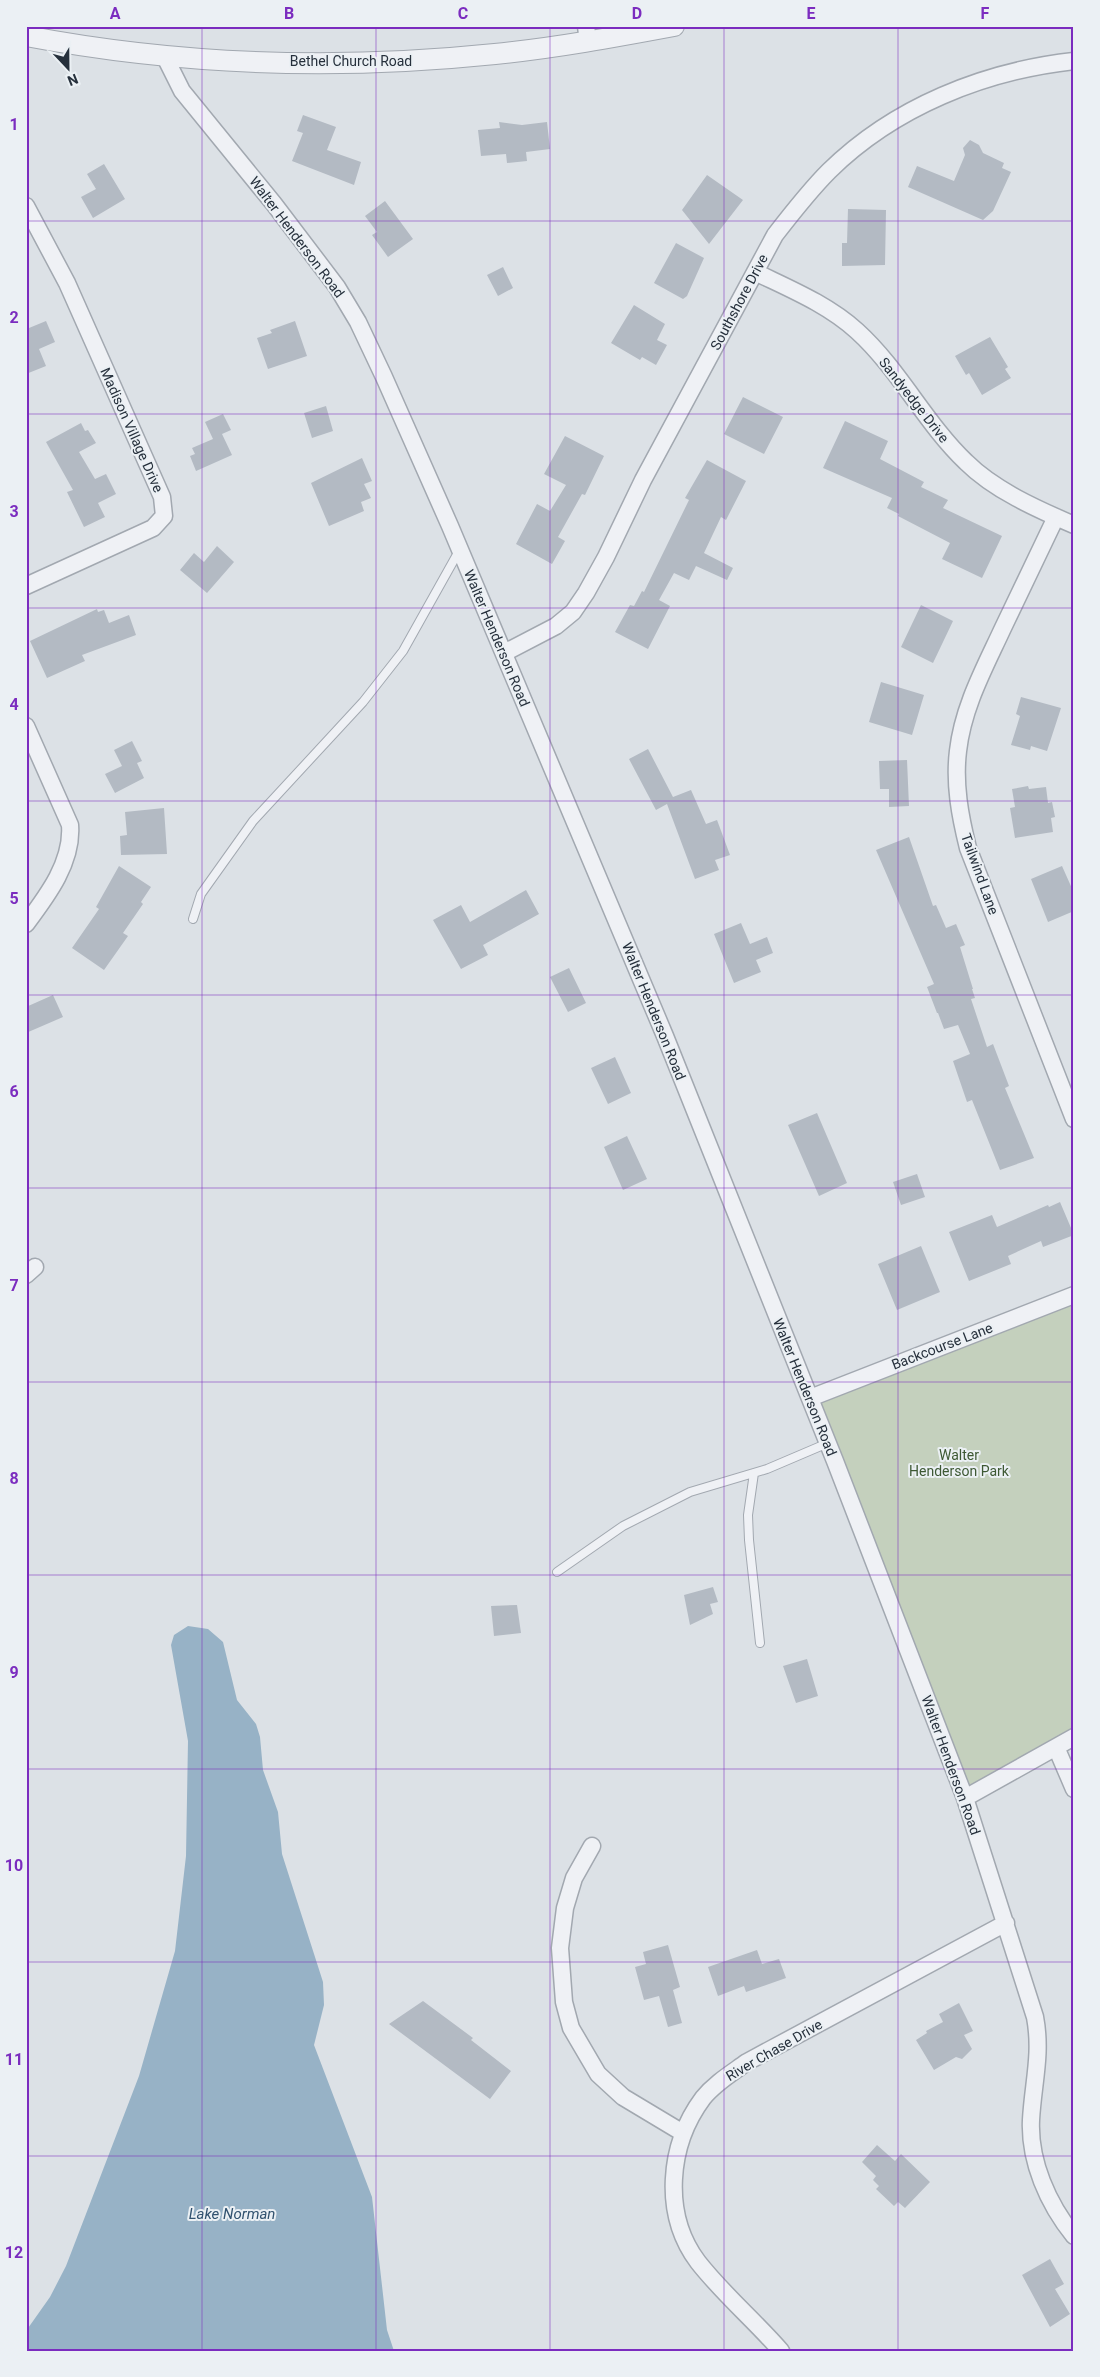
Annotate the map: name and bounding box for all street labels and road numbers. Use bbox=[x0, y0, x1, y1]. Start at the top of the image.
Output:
street label: Bethel Church Road bbox=[290, 53, 412, 69]
street label: Walter Henderson Road bbox=[246, 173, 348, 301]
street label: Southshore Drive bbox=[707, 251, 771, 353]
street label: Sandyedge Drive bbox=[876, 354, 952, 446]
street label: Madison Village Drive bbox=[97, 365, 167, 495]
street label: Walter Henderson Road bbox=[461, 567, 533, 709]
street label: Tailwind Lane bbox=[958, 831, 1002, 917]
street label: Walter Henderson Road bbox=[619, 940, 689, 1082]
street label: Walter Henderson Road bbox=[770, 1316, 840, 1458]
street label: Backcourse Lane bbox=[889, 1319, 995, 1373]
street label: Walter Henderson Road bbox=[918, 1693, 984, 1837]
street label: River Chase Drive bbox=[723, 2016, 825, 2084]

